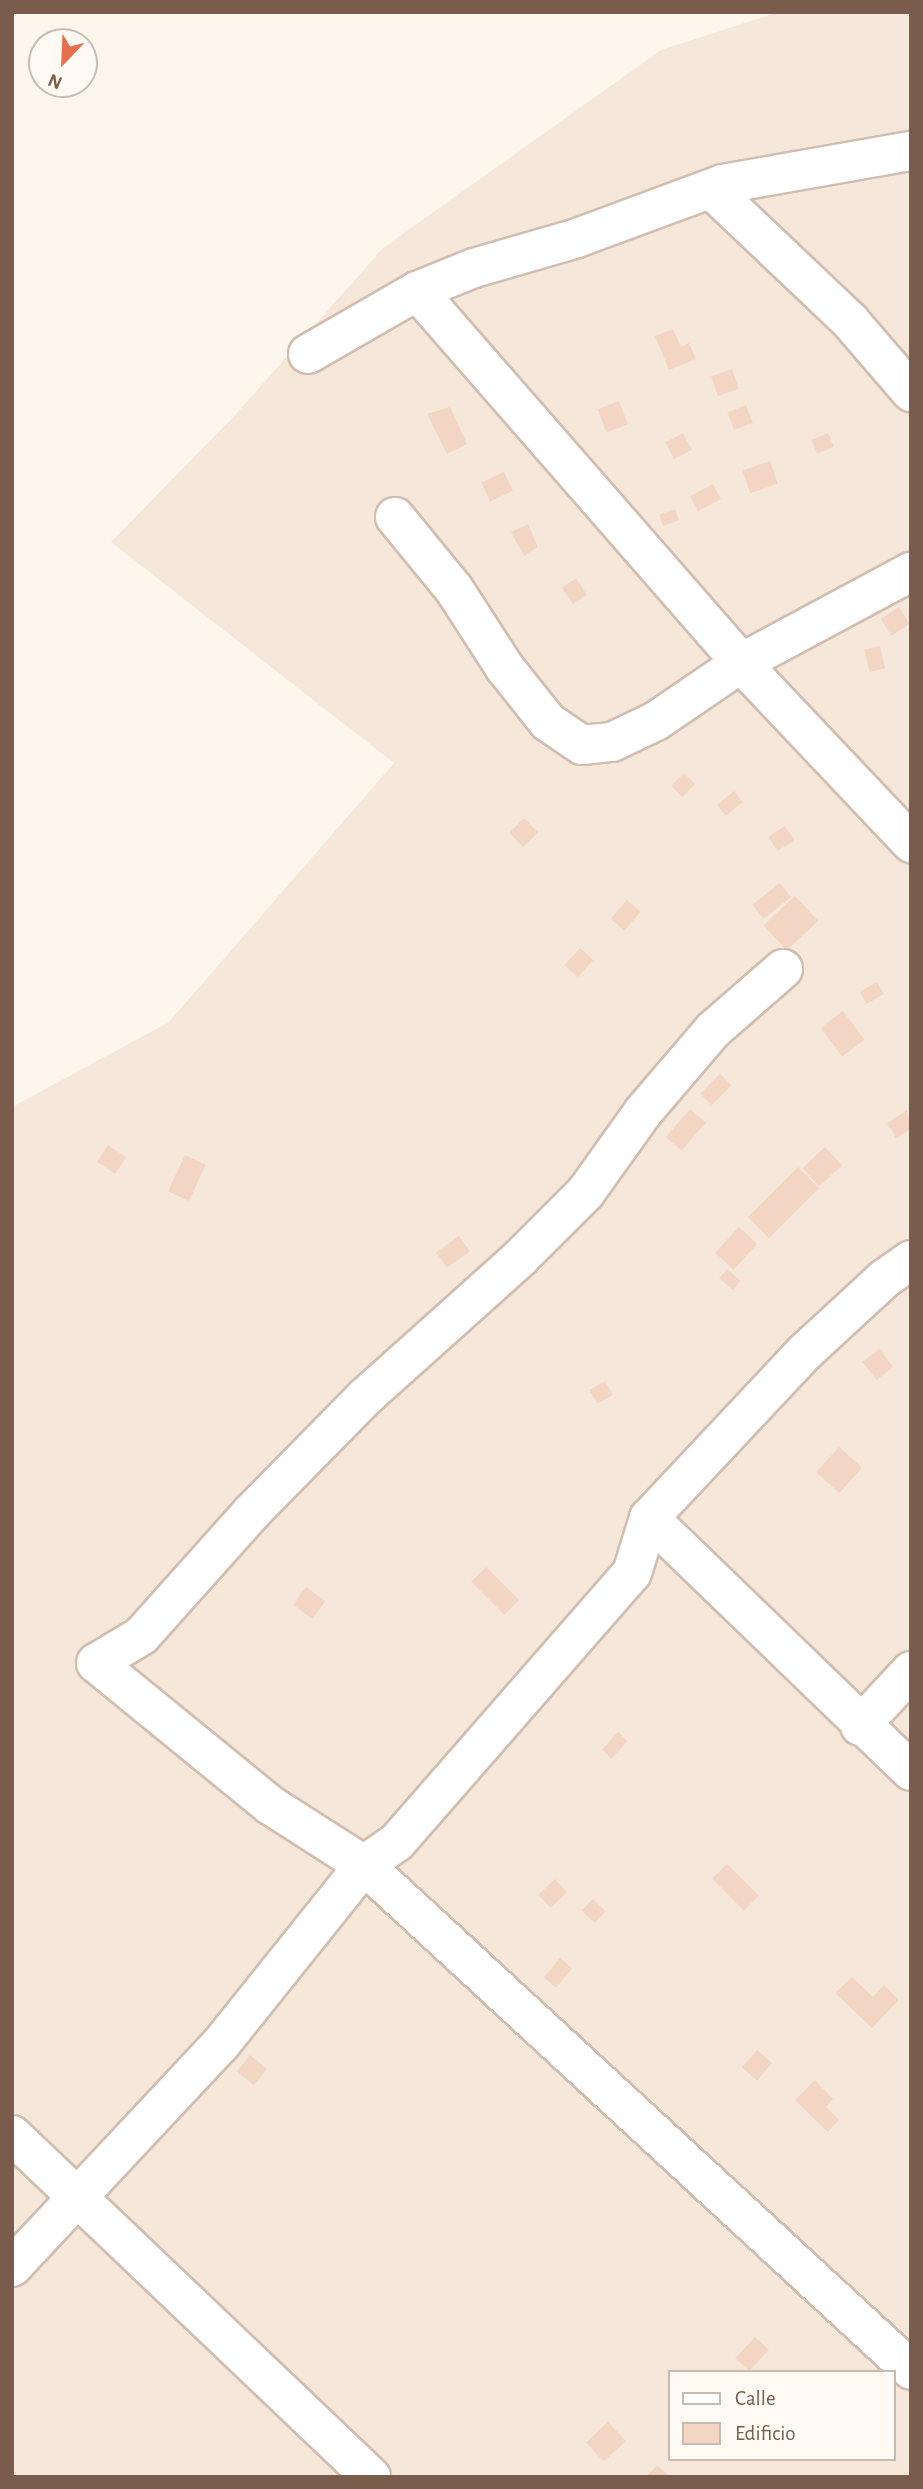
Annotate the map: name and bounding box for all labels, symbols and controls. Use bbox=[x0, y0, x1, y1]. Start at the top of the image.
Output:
north arrow bbox=[28, 28, 98, 98]
text: N bbox=[46, 70, 65, 92]
legend bbox=[668, 2370, 895, 2461]
text: Calle bbox=[735, 2388, 776, 2409]
text: Edificio bbox=[735, 2423, 796, 2444]

